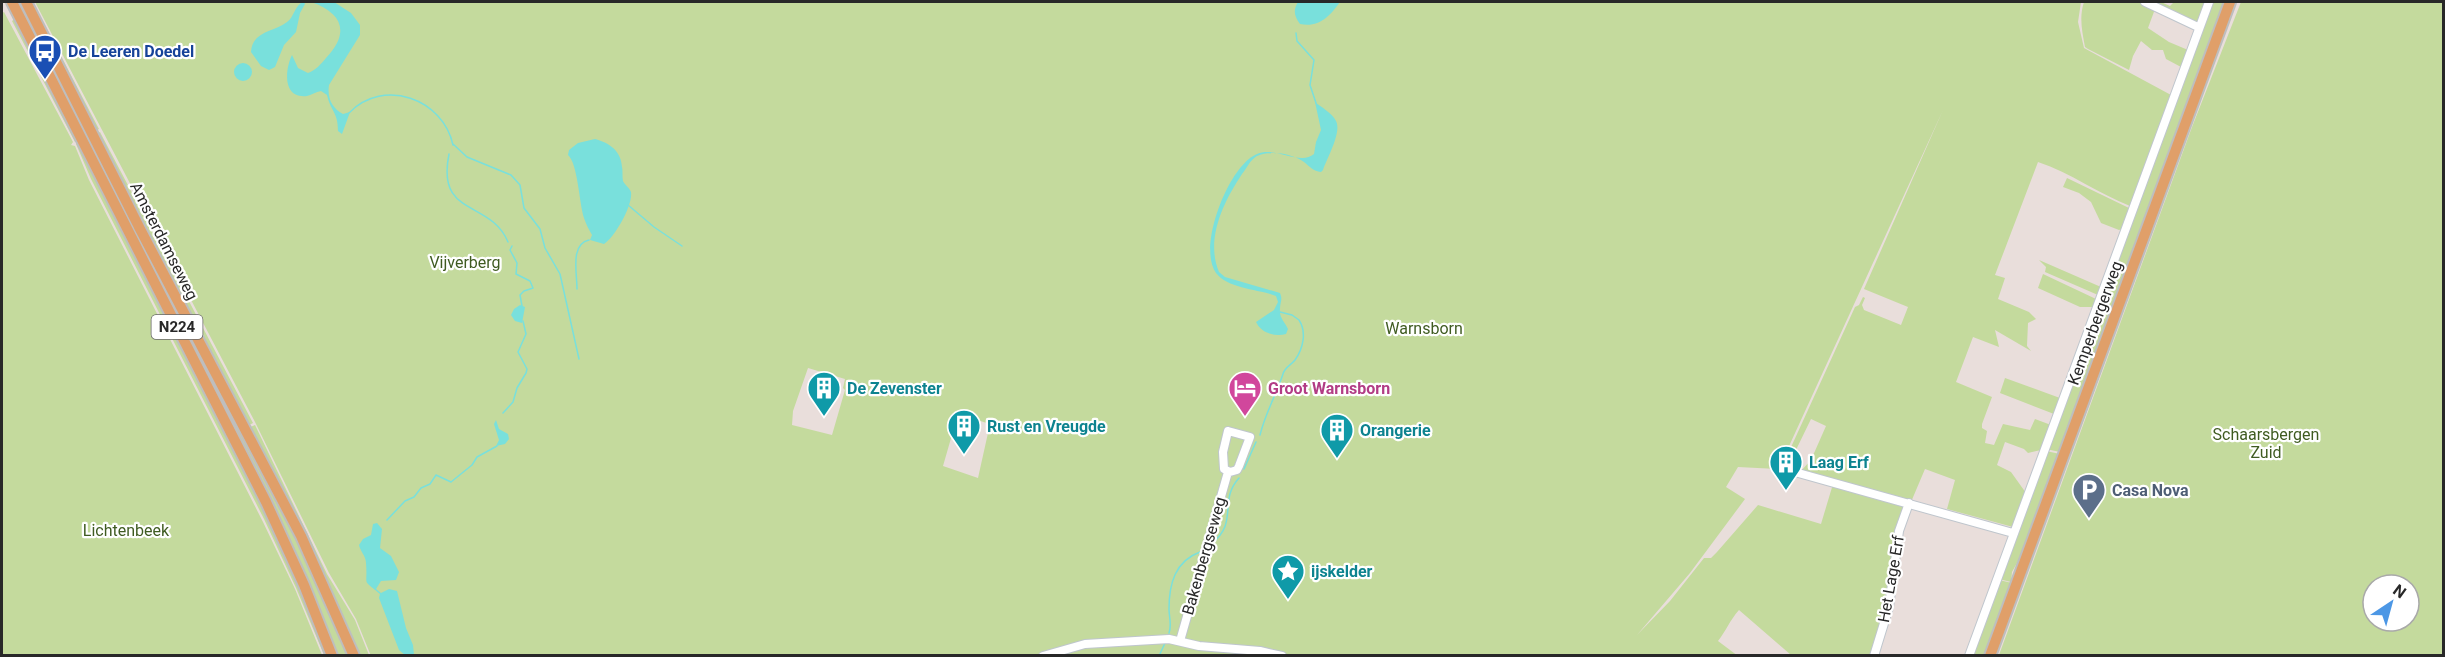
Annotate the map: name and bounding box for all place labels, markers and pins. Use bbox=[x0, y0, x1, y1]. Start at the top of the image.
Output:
bus stop icon: De Leeren Doedel bbox=[27, 33, 63, 80]
place label: De Leeren Doedel bbox=[68, 42, 194, 61]
building icon: De Zevenster bbox=[806, 370, 842, 417]
hotel icon: Groot Warnsborn bbox=[1227, 370, 1263, 417]
place label: De Zevenster bbox=[847, 379, 942, 398]
place label: Groot Warnsborn bbox=[1268, 379, 1390, 398]
building icon: Rust en Vreugde bbox=[946, 408, 982, 455]
building icon: Orangerie bbox=[1319, 412, 1355, 459]
place label: Rust en Vreugde bbox=[987, 417, 1106, 436]
place label: Orangerie bbox=[1360, 421, 1431, 440]
building icon: Laag Erf bbox=[1768, 444, 1804, 491]
place label: Laag Erf bbox=[1809, 453, 1869, 472]
parking icon: Casa Nova bbox=[2071, 472, 2107, 519]
place label: Casa Nova bbox=[2112, 481, 2189, 500]
place icon: ijskelder bbox=[1270, 553, 1306, 600]
place label: ijskelder bbox=[1311, 562, 1373, 581]

